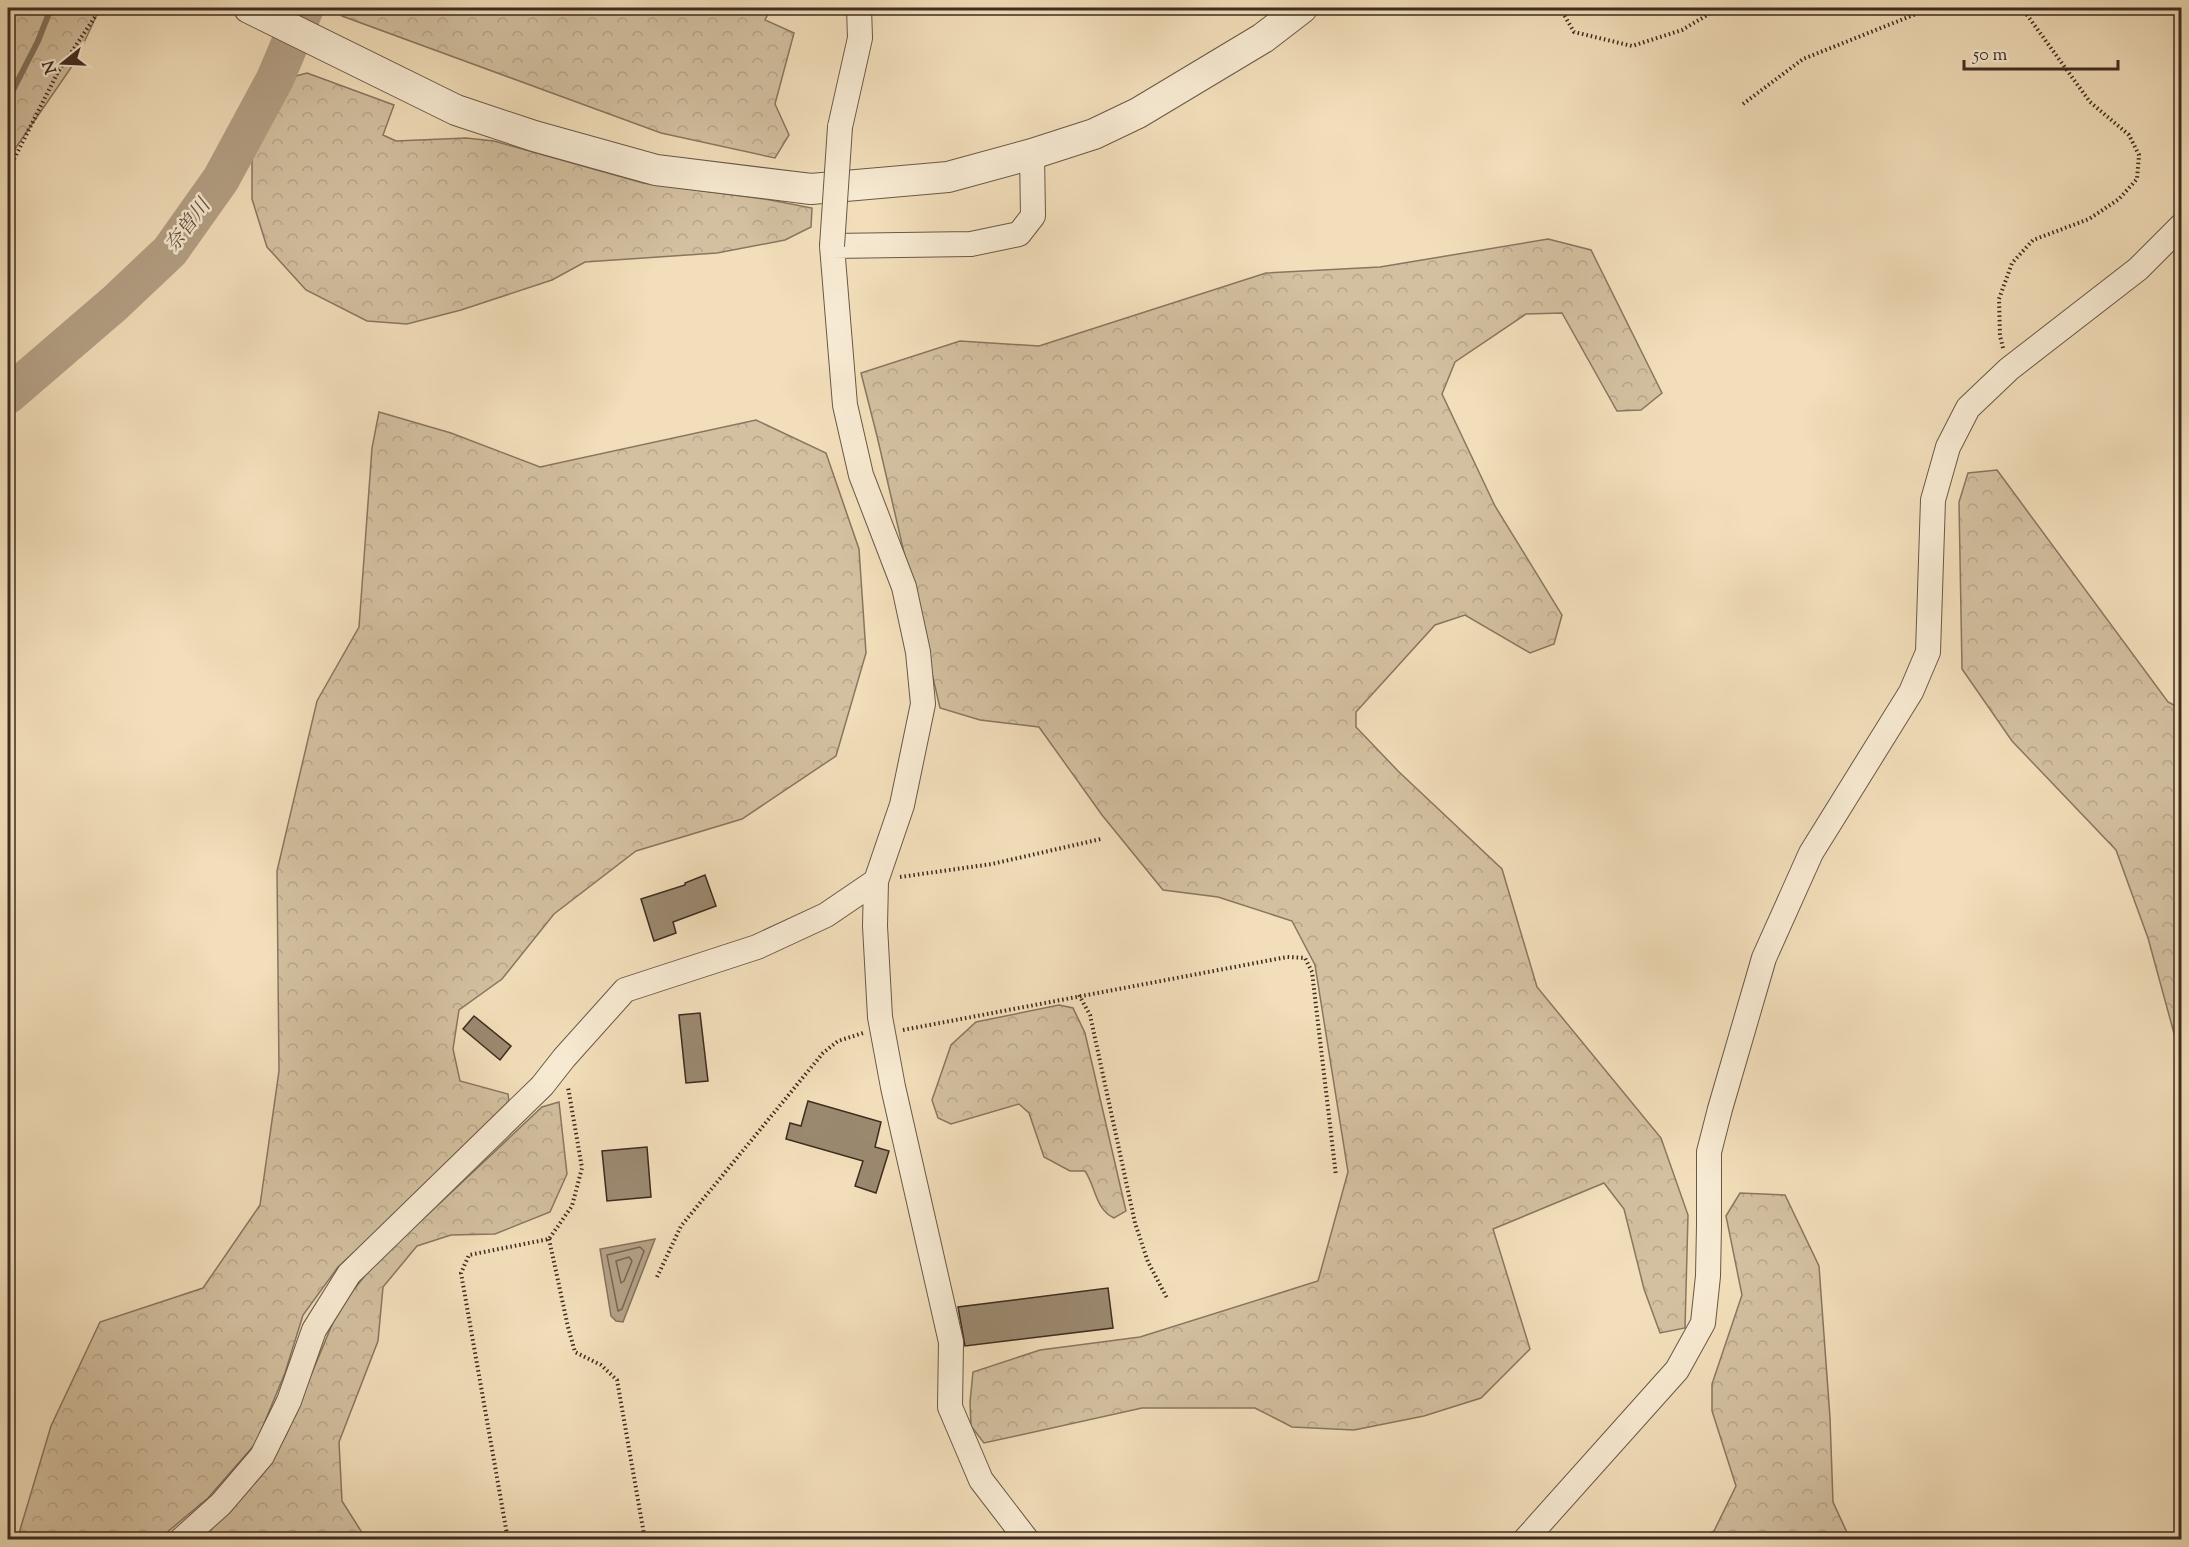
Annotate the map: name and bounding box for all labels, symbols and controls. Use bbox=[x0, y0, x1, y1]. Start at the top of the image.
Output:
north arrow bbox=[33, 33, 93, 93]
scale bar bbox=[1964, 33, 2118, 71]
text: 50 m bbox=[1972, 43, 2008, 69]
text: N bbox=[38, 57, 64, 76]
water label: 奈曽川 bbox=[159, 192, 220, 259]

